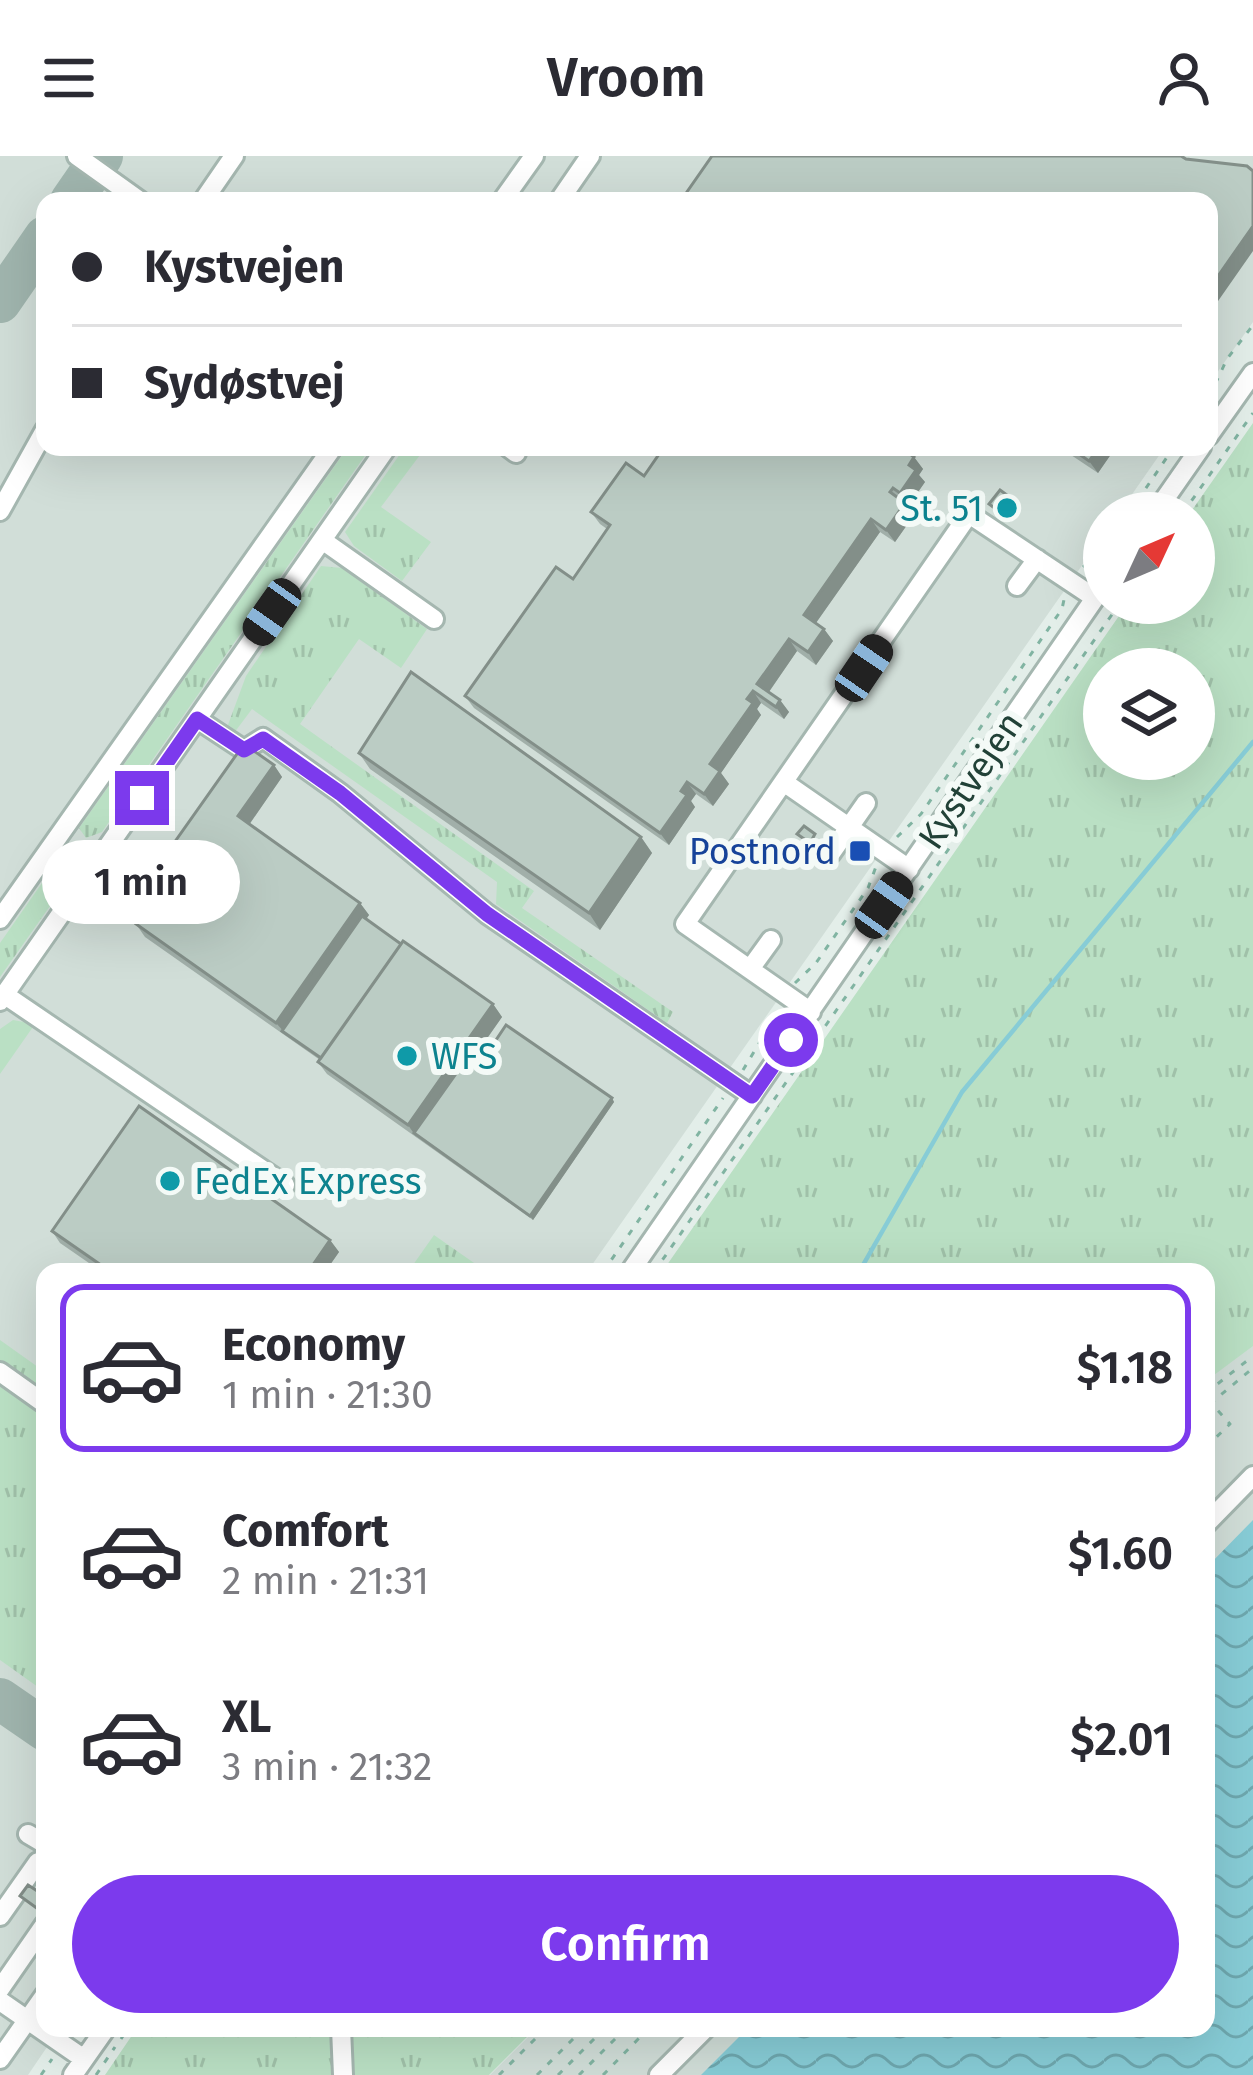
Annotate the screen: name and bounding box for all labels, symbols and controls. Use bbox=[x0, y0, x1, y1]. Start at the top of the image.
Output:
icon: menu bbox=[36, 45, 102, 111]
icon: person bbox=[1151, 45, 1217, 111]
text: Vroom bbox=[547, 46, 706, 110]
text: Kystvejen bbox=[144, 240, 345, 294]
text: Sydøstvej bbox=[144, 356, 345, 410]
place label: St. 51 bbox=[900, 487, 983, 531]
north arrow bbox=[1083, 492, 1215, 624]
map controls bbox=[1083, 492, 1215, 780]
marker: St. 51 bbox=[994, 495, 1020, 521]
car bbox=[237, 572, 307, 652]
car bbox=[829, 628, 899, 708]
button: layers bbox=[1083, 648, 1215, 780]
street label: Kystvejen bbox=[909, 704, 1033, 858]
route end bbox=[115, 771, 169, 825]
place label: Postnord bbox=[689, 830, 836, 874]
marker: Postnord bbox=[847, 838, 873, 864]
callout: 1 min bbox=[43, 840, 241, 924]
text: 1 min bbox=[94, 859, 188, 905]
car bbox=[849, 865, 919, 945]
route start bbox=[764, 1013, 818, 1067]
place label: WFS bbox=[431, 1035, 497, 1079]
marker: WFS bbox=[394, 1043, 420, 1069]
place label: FedEx Express bbox=[194, 1160, 422, 1204]
marker: FedEx Express bbox=[157, 1168, 183, 1194]
icon: car bbox=[78, 1314, 186, 1422]
text: Economy bbox=[222, 1318, 405, 1372]
text: $1.18 bbox=[1077, 1341, 1173, 1395]
text: 1 min · 21:30 bbox=[222, 1372, 433, 1418]
icon: car bbox=[78, 1500, 186, 1608]
text: Comfort bbox=[222, 1504, 389, 1558]
text: $1.60 bbox=[1068, 1527, 1173, 1581]
text: 2 min · 21:31 bbox=[222, 1558, 429, 1604]
icon: car bbox=[78, 1686, 186, 1794]
text: XL bbox=[222, 1690, 271, 1744]
text: $2.01 bbox=[1070, 1713, 1173, 1767]
text: 3 min · 21:32 bbox=[222, 1744, 432, 1790]
button: Confirm bbox=[72, 1875, 1179, 2013]

